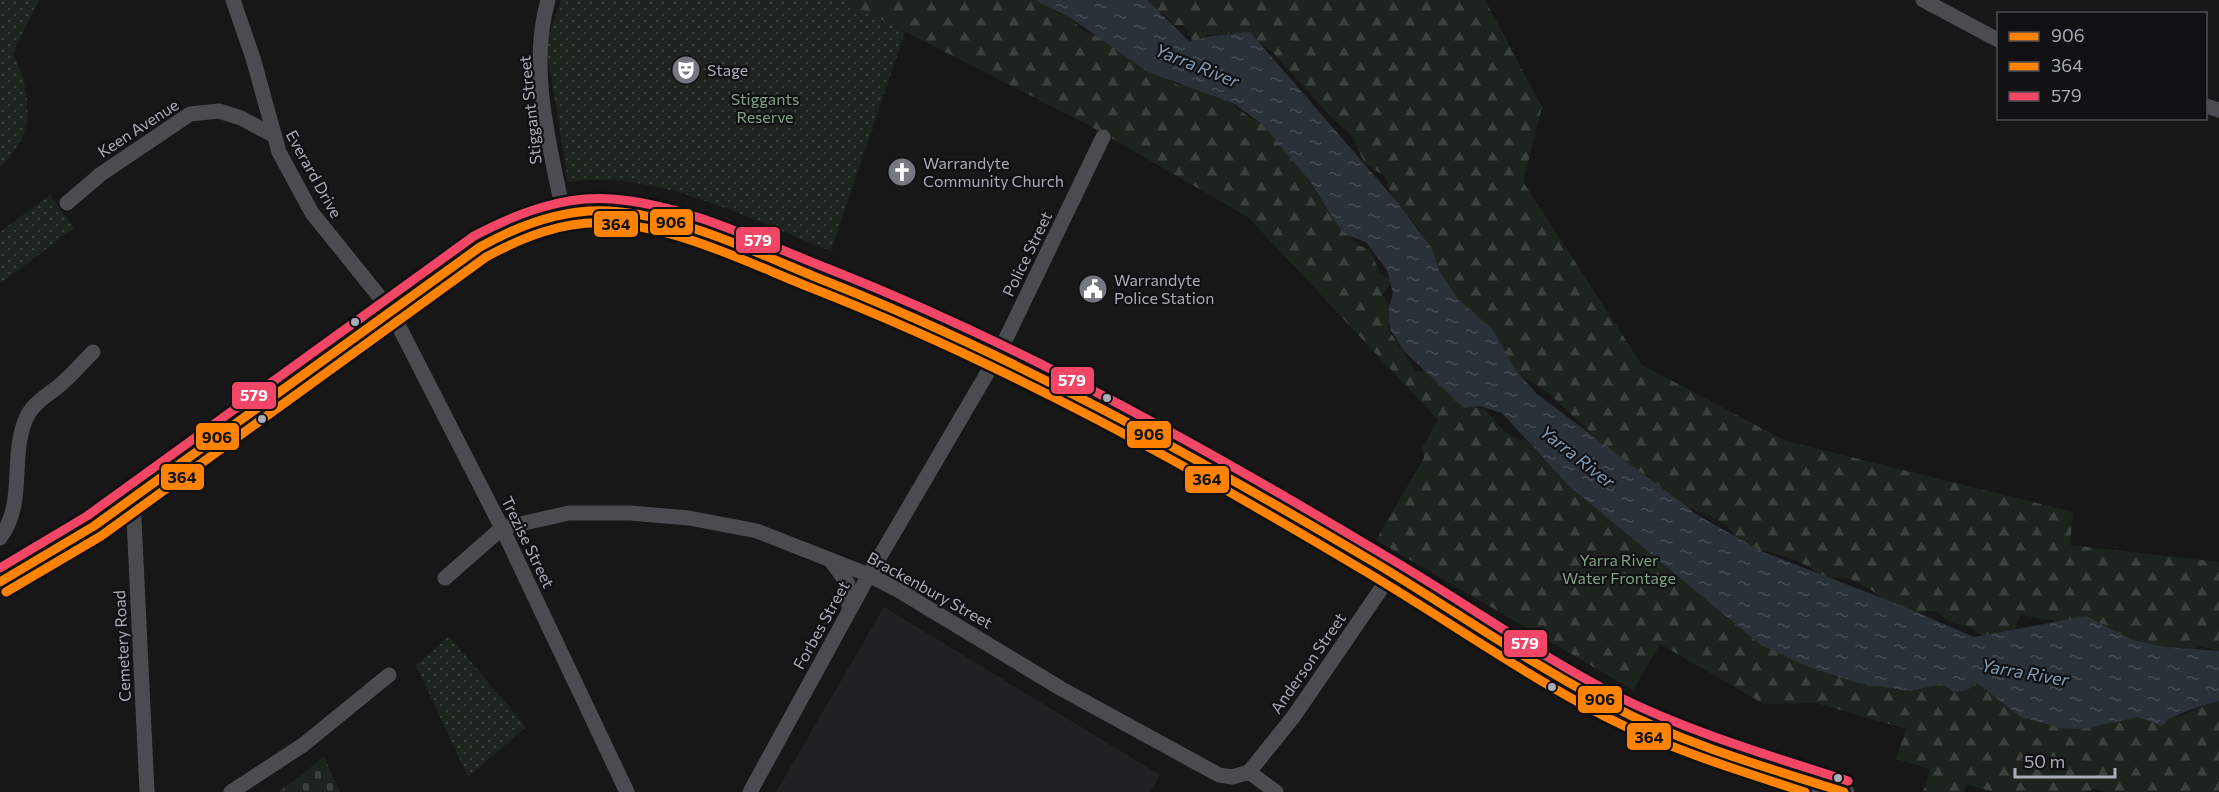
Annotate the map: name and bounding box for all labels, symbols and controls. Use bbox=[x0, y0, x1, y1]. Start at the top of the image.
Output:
legend bbox=[1997, 12, 2207, 120]
text: 906 bbox=[2051, 24, 2085, 46]
water label: Yarra River bbox=[1152, 38, 1243, 92]
street label: Stiggant Street bbox=[514, 54, 545, 166]
theatre icon: Stage bbox=[670, 54, 702, 86]
text: 364 bbox=[2051, 54, 2083, 76]
place label: Stage bbox=[707, 60, 748, 79]
text: 579 bbox=[2051, 84, 2082, 106]
park label: Stiggants Reserve bbox=[731, 89, 799, 126]
street label: Keen Avenue bbox=[94, 94, 182, 161]
street label: Everard Drive bbox=[283, 127, 346, 221]
place label: Warrandyte Community Church bbox=[923, 153, 1064, 190]
church icon: Warrandyte Community Church bbox=[886, 156, 918, 188]
line badge: 906 bbox=[649, 208, 694, 236]
street label: Police Street bbox=[998, 208, 1055, 299]
line badge: 364 bbox=[593, 210, 639, 238]
text: 906 bbox=[656, 212, 686, 231]
text: 364 bbox=[601, 214, 631, 233]
line badge: 579 bbox=[735, 226, 781, 254]
text: 579 bbox=[744, 230, 772, 249]
place label: Warrandyte Police Station bbox=[1114, 270, 1214, 307]
public building icon: Warrandyte Police Station bbox=[1077, 273, 1109, 305]
unlabelled marker bbox=[349, 316, 361, 328]
line badge: 579 bbox=[1050, 366, 1095, 395]
text: 579 bbox=[1058, 370, 1086, 389]
line badge: 579 bbox=[231, 381, 277, 410]
text: 579 bbox=[240, 385, 268, 404]
unlabelled marker bbox=[1101, 392, 1113, 404]
unlabelled marker bbox=[256, 413, 268, 425]
line badge: 906 bbox=[1126, 420, 1172, 449]
water label: Yarra River bbox=[1536, 420, 1620, 493]
line badge: 906 bbox=[195, 422, 240, 451]
text: 906 bbox=[1134, 424, 1164, 443]
text: 906 bbox=[202, 427, 232, 446]
line badge: 364 bbox=[160, 463, 205, 491]
line badge: 364 bbox=[1184, 465, 1230, 494]
text: 364 bbox=[167, 467, 197, 486]
text: 364 bbox=[1192, 469, 1222, 488]
street label: Trezise Street bbox=[498, 493, 559, 591]
street label: Brackenbury Street bbox=[864, 547, 997, 632]
park label: Yarra River Water Frontage bbox=[1562, 550, 1676, 587]
street label: Forbes Street bbox=[788, 577, 853, 672]
street label: Cemetery Road bbox=[109, 590, 134, 702]
street label: Anderson Street bbox=[1266, 608, 1350, 717]
line badge: 579 bbox=[1503, 629, 1548, 658]
text: 579 bbox=[1511, 633, 1539, 652]
water label: Yarra River bbox=[1980, 653, 2072, 691]
unlabelled marker bbox=[1546, 681, 1558, 693]
line badge: 906 bbox=[1577, 685, 1623, 714]
text: 906 bbox=[1585, 689, 1615, 708]
line badge: 364 bbox=[1626, 722, 1672, 751]
text: 364 bbox=[1634, 727, 1664, 746]
scale bar bbox=[2015, 741, 2116, 779]
text: 50 m bbox=[2024, 750, 2065, 772]
unlabelled marker bbox=[1832, 772, 1844, 784]

